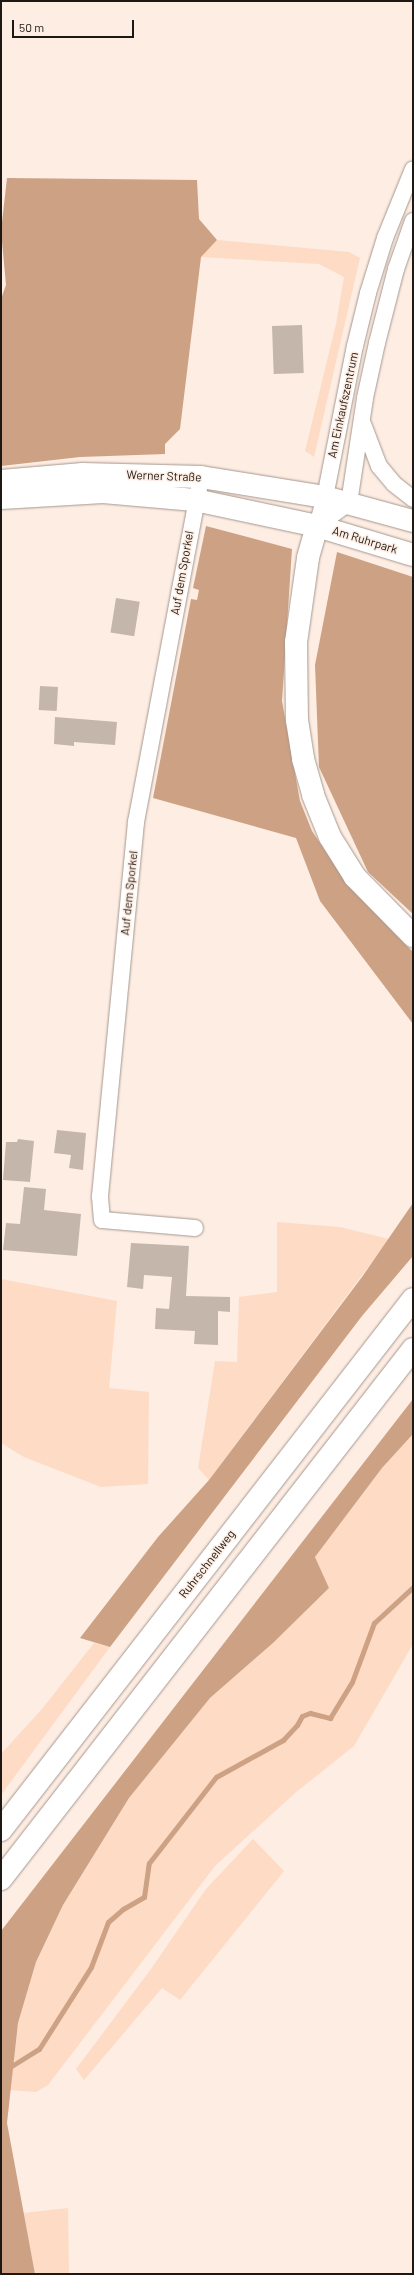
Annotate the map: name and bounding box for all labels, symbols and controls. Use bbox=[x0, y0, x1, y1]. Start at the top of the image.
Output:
scale bar bbox=[14, 12, 136, 38]
text: 50 m bbox=[19, 20, 44, 34]
street label: Am Einkaufszentrum bbox=[325, 351, 361, 459]
street label: Werner Straße bbox=[126, 467, 202, 485]
street label: Am Ruhrpark bbox=[331, 523, 399, 557]
street label: Auf dem Sporkel bbox=[168, 530, 196, 616]
street label: Auf dem Sporkel bbox=[117, 850, 141, 936]
street label: Ruhrschnellweg bbox=[176, 1527, 238, 1601]

